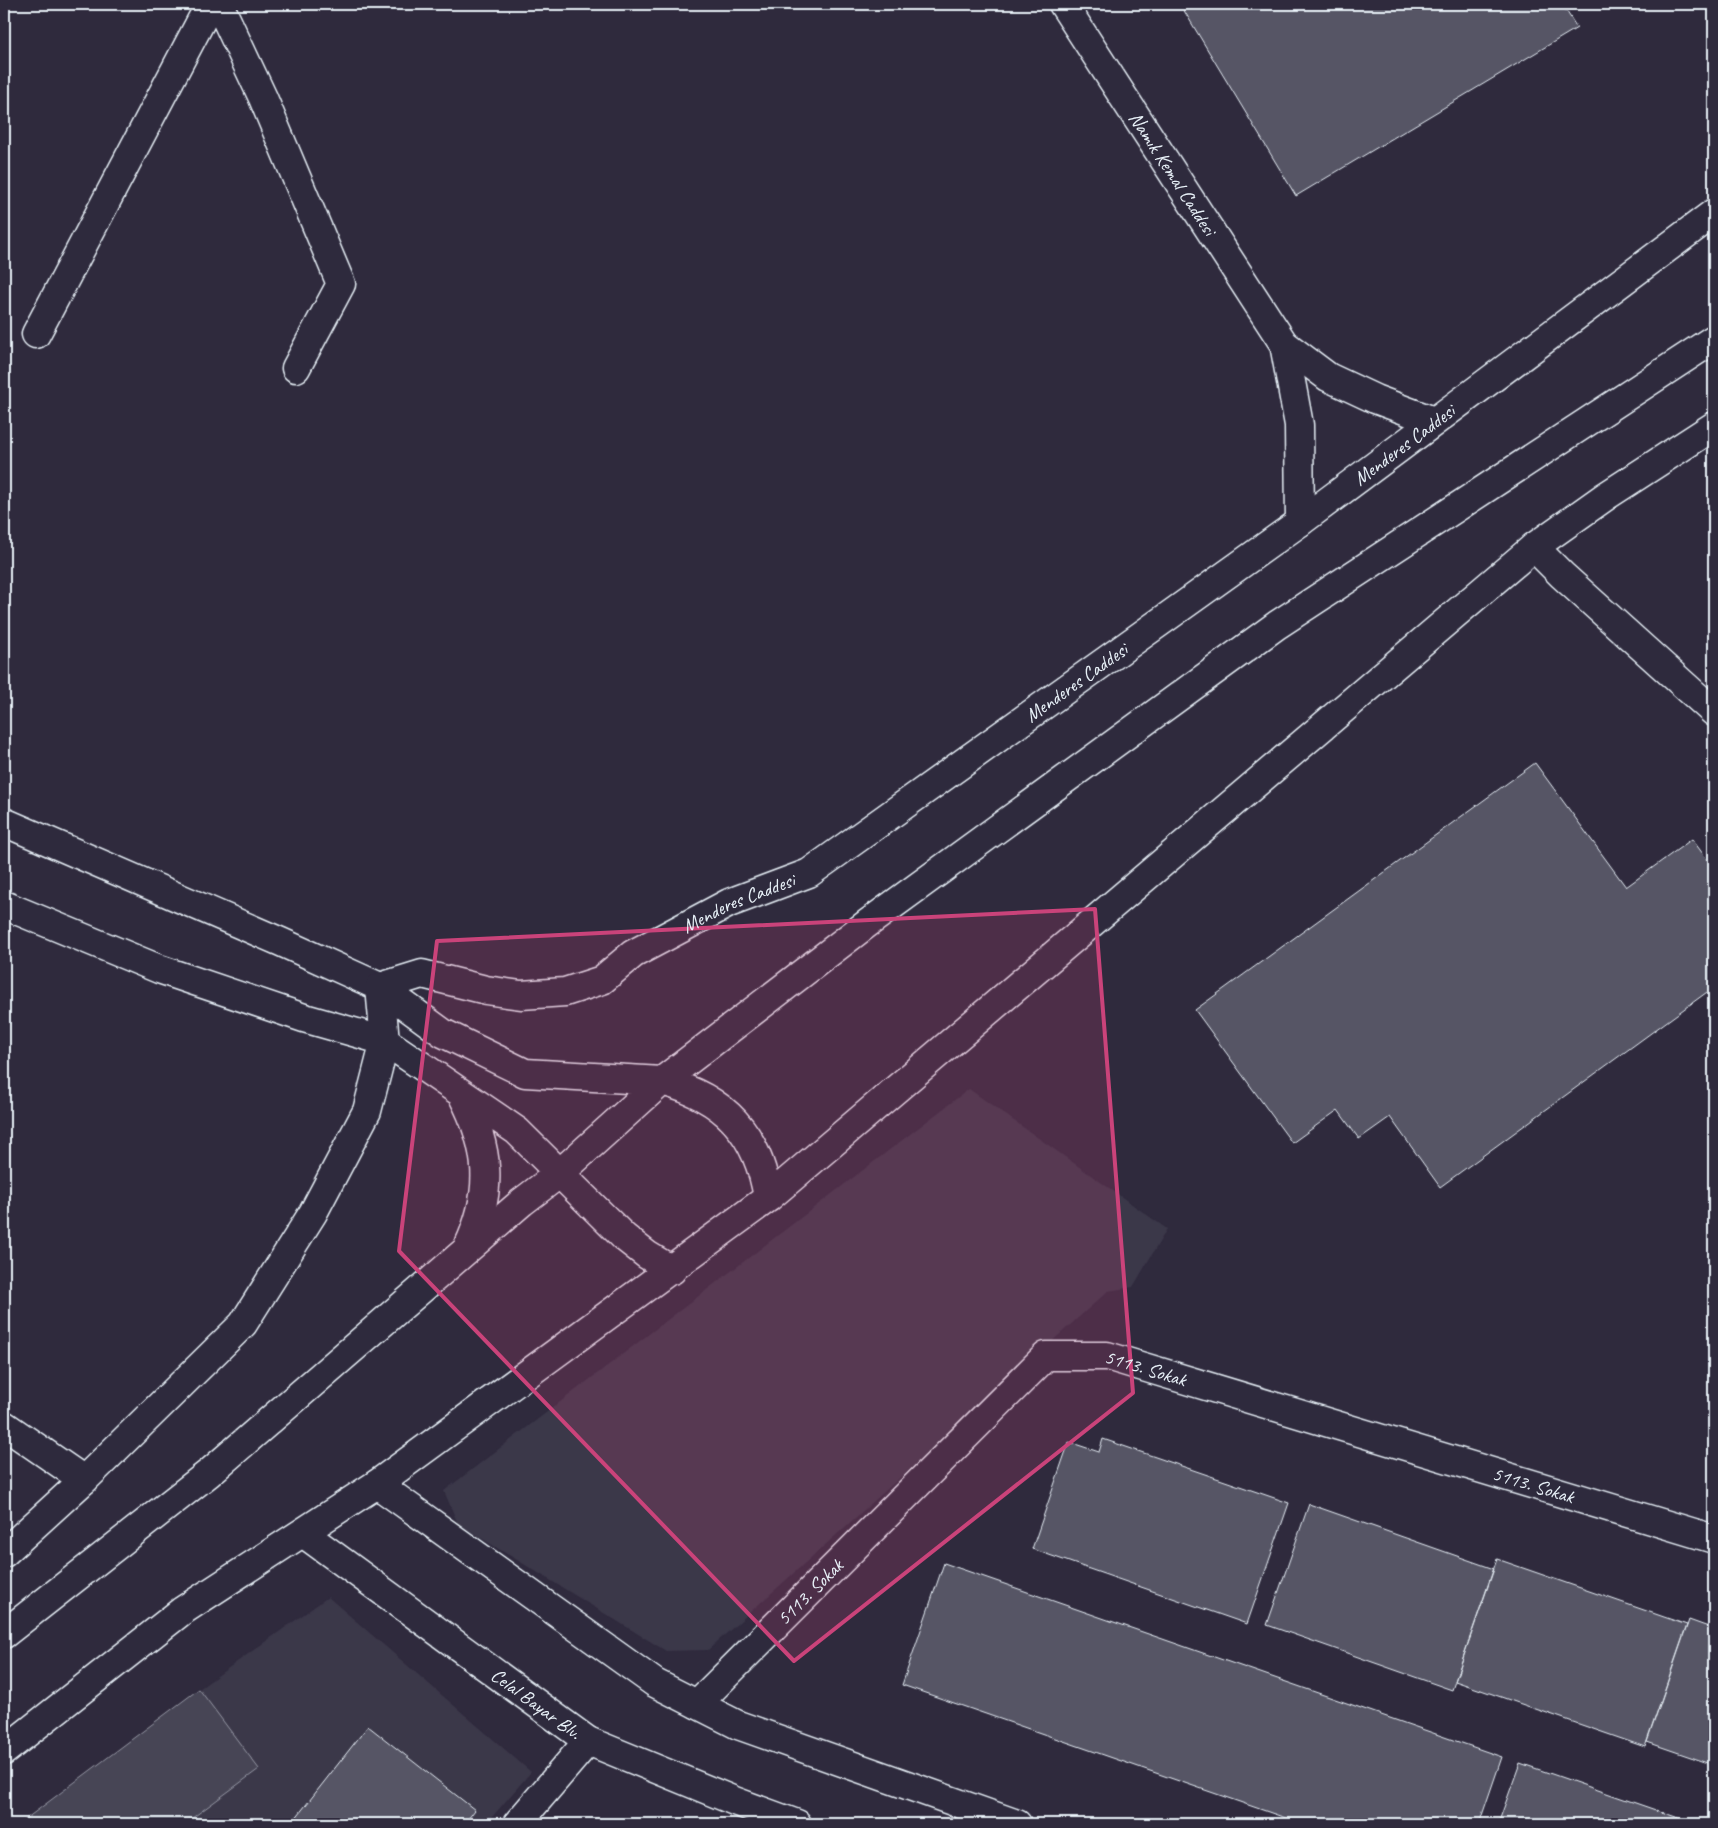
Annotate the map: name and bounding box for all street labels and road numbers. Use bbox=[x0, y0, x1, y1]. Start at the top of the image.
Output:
street label: Namık Kemal Caddesi bbox=[1123, 107, 1223, 242]
street label: Menderes Caddesi bbox=[1348, 397, 1462, 491]
street label: Menderes Caddesi bbox=[1020, 636, 1134, 728]
street label: Menderes Caddesi bbox=[678, 867, 800, 939]
street label: 5113. Sokak bbox=[1101, 1344, 1191, 1393]
street label: 5113. Sokak bbox=[1489, 1461, 1579, 1510]
street label: 5113. Sokak bbox=[771, 1552, 850, 1631]
street label: Celal Bayar Blv. bbox=[486, 1662, 586, 1745]

